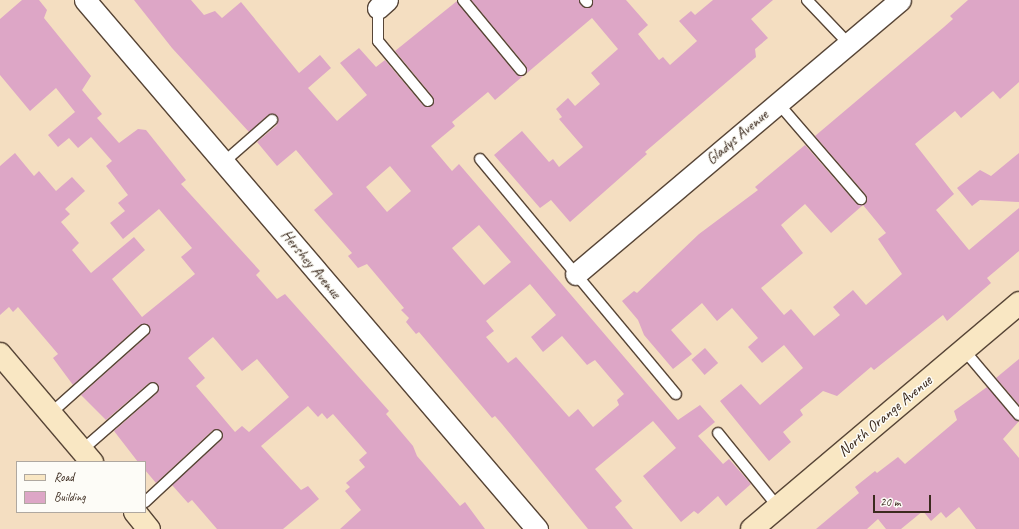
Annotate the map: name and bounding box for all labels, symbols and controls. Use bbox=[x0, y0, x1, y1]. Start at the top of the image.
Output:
street label: Gladys Avenue bbox=[702, 105, 772, 169]
street label: Hershey Avenue bbox=[277, 226, 345, 302]
street label: North Orange Avenue bbox=[834, 371, 936, 461]
legend bbox=[16, 461, 146, 513]
text: Road bbox=[54, 469, 74, 485]
scale bar bbox=[875, 487, 933, 513]
text: Building bbox=[54, 489, 86, 505]
text: 20 m bbox=[880, 494, 900, 510]

